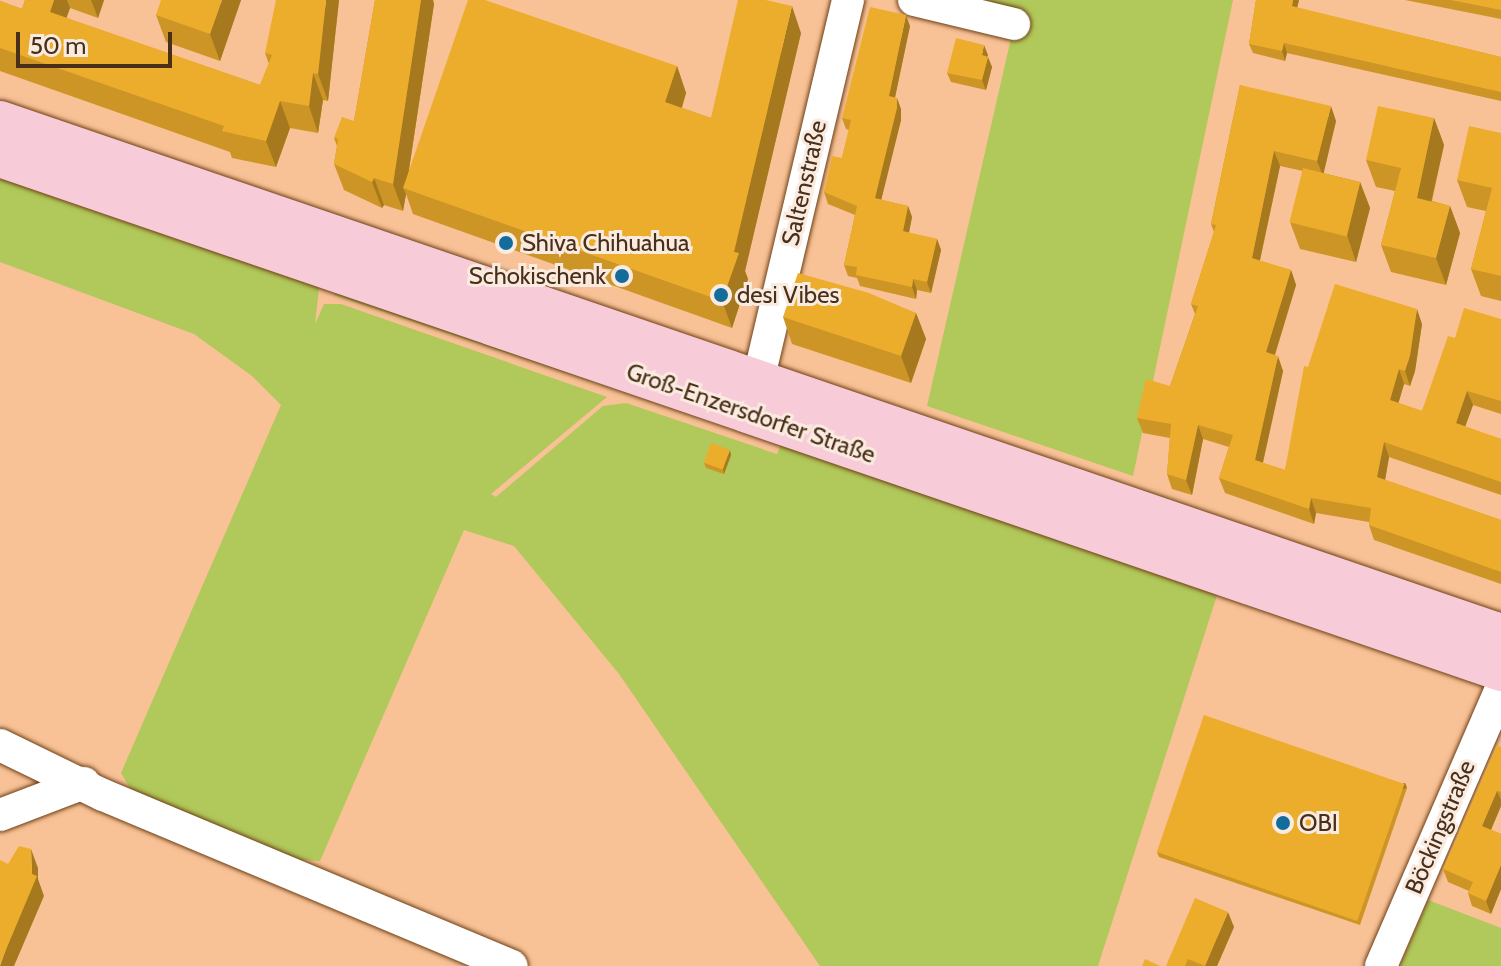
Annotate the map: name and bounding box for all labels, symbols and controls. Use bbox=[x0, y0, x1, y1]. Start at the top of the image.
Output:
scale bar bbox=[20, 16, 176, 66]
text: 50 m bbox=[30, 31, 86, 60]
street label: Saltenstraße bbox=[776, 118, 832, 248]
place label: Shiva Chihuahua bbox=[522, 229, 690, 257]
marker: Shiva Chihuahua bbox=[497, 234, 515, 252]
place label: Schokischenk bbox=[469, 262, 606, 290]
marker: Schokischenk bbox=[613, 267, 631, 285]
place label: desi Vibes bbox=[737, 281, 839, 309]
marker: desi Vibes bbox=[712, 286, 730, 304]
street label: Groß-Enzersdorfer Straße bbox=[623, 357, 879, 469]
street label: Böckingstraße bbox=[1399, 756, 1481, 898]
place label: OBI bbox=[1299, 809, 1338, 837]
marker: OBI bbox=[1274, 814, 1292, 832]

